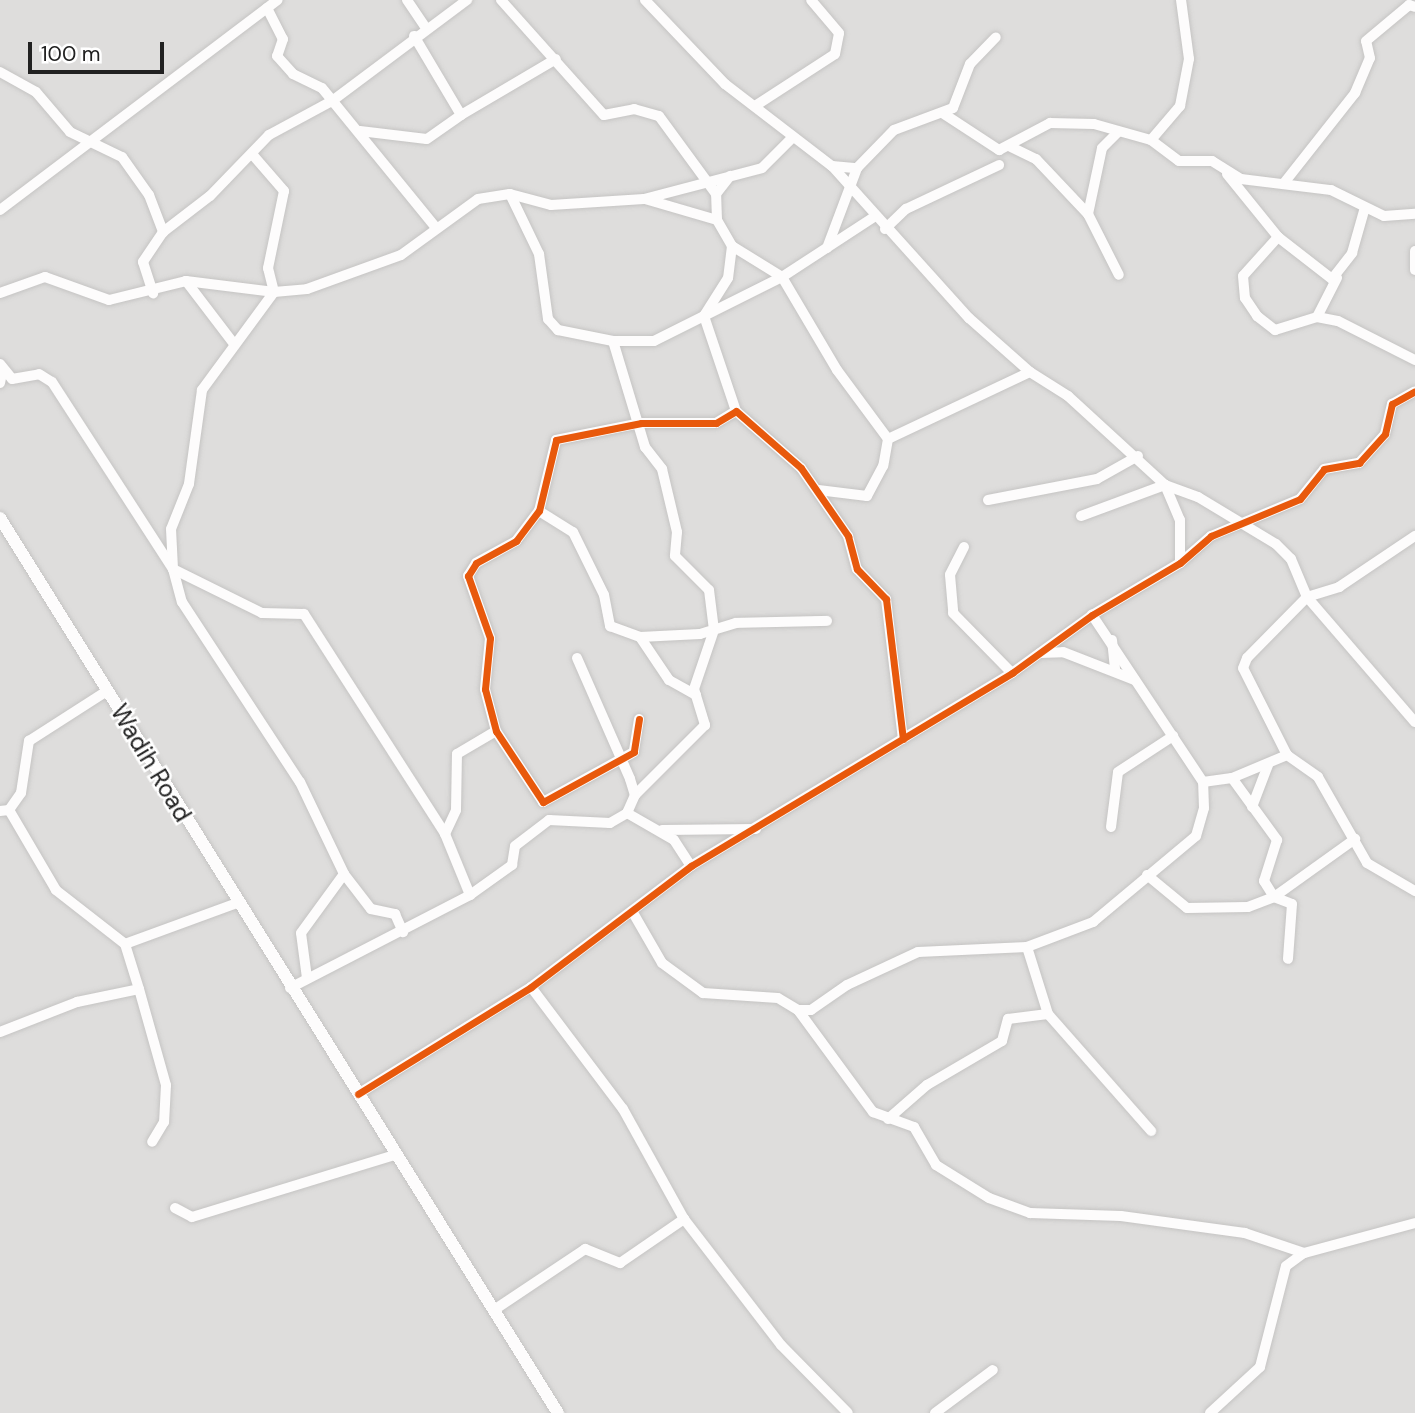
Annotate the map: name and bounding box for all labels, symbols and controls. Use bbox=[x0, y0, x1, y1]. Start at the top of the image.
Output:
scale bar bbox=[32, 28, 168, 72]
text: 100 m bbox=[41, 40, 101, 68]
street label: Wadih Road bbox=[105, 699, 197, 827]

